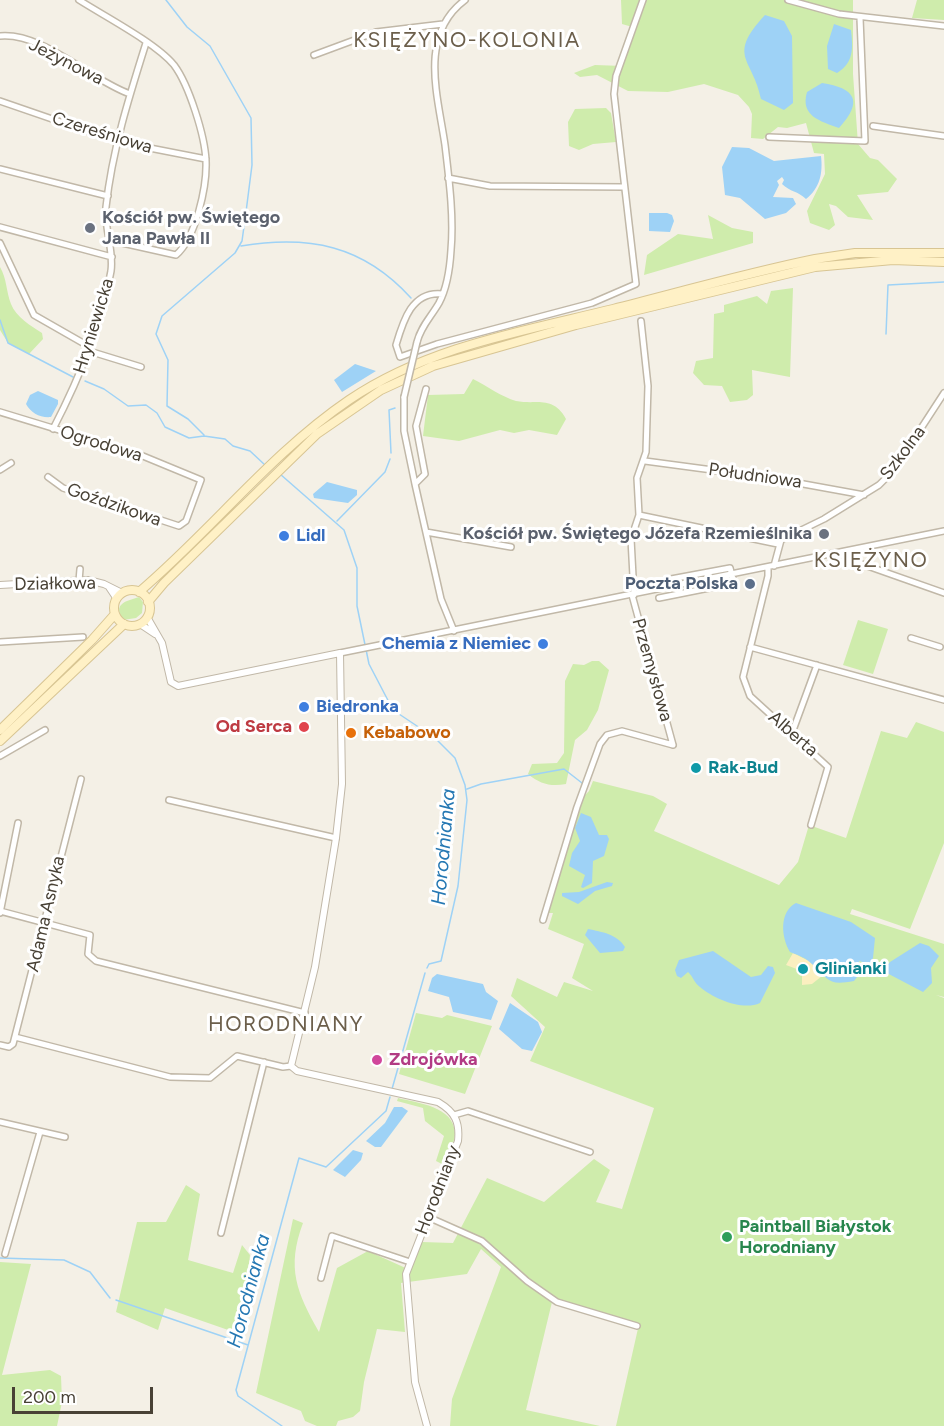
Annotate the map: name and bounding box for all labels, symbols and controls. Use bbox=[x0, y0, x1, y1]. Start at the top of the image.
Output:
district label: KSIĘŻYNO-KOLONIA bbox=[353, 28, 581, 54]
street label: Jeżynowa bbox=[25, 34, 107, 90]
street label: Czereśniowa bbox=[49, 108, 155, 158]
place label: Kościół pw. Świętego Jana Pawła II bbox=[102, 207, 280, 250]
marker: Kościół pw. Świętego Jana Pawła II bbox=[83, 221, 97, 235]
street label: Hryniewicka bbox=[69, 276, 119, 376]
street label: Ogrodowa bbox=[57, 421, 145, 467]
street label: Szkolna bbox=[876, 422, 930, 484]
street label: Południowa bbox=[707, 459, 803, 493]
street label: Goździkowa bbox=[64, 479, 164, 531]
place label: Kościół pw. Świętego Józefa Rzemieślnika bbox=[462, 523, 812, 545]
place label: Lidl bbox=[296, 525, 326, 547]
marker: Kościół pw. Świętego Józefa Rzemieślnika bbox=[817, 527, 831, 541]
marker: Lidl bbox=[277, 529, 291, 543]
district label: KSIĘŻYNO bbox=[814, 548, 928, 574]
street label: Działkowa bbox=[14, 572, 96, 596]
place label: Poczta Polska bbox=[625, 573, 738, 595]
marker: Poczta Polska bbox=[743, 577, 757, 591]
street label: Przemysłowa bbox=[627, 616, 677, 724]
place label: Chemia z Niemiec bbox=[382, 633, 531, 655]
marker: Chemia z Niemiec bbox=[536, 637, 550, 651]
place label: Biedronka bbox=[316, 696, 399, 718]
marker: Biedronka bbox=[297, 700, 311, 714]
street label: Alberta bbox=[764, 707, 822, 761]
place label: Od Serca bbox=[216, 716, 292, 738]
marker: Od Serca bbox=[297, 720, 311, 734]
place label: Kebabowo bbox=[363, 722, 451, 744]
marker: Kebabowo bbox=[344, 726, 358, 740]
place label: Rak-Bud bbox=[708, 757, 778, 779]
marker: Rak-Bud bbox=[689, 761, 703, 775]
water label: Horodnianka bbox=[427, 788, 461, 906]
street label: Adama Asnyka bbox=[22, 854, 70, 974]
place label: Glinianki bbox=[815, 958, 887, 980]
marker: Glinianki bbox=[796, 962, 810, 976]
district label: HORODNIANY bbox=[208, 1012, 364, 1038]
place label: Zdrojówka bbox=[389, 1049, 478, 1071]
marker: Zdrojówka bbox=[370, 1053, 384, 1067]
street label: Horodniany bbox=[411, 1142, 465, 1238]
place label: Paintball Białystok Horodniany bbox=[739, 1216, 891, 1258]
marker: Paintball Białystok Horodniany bbox=[720, 1230, 734, 1244]
water label: Horodnianka bbox=[222, 1232, 276, 1350]
scale bar bbox=[15, 1375, 156, 1413]
text: 200 m bbox=[23, 1386, 76, 1408]

